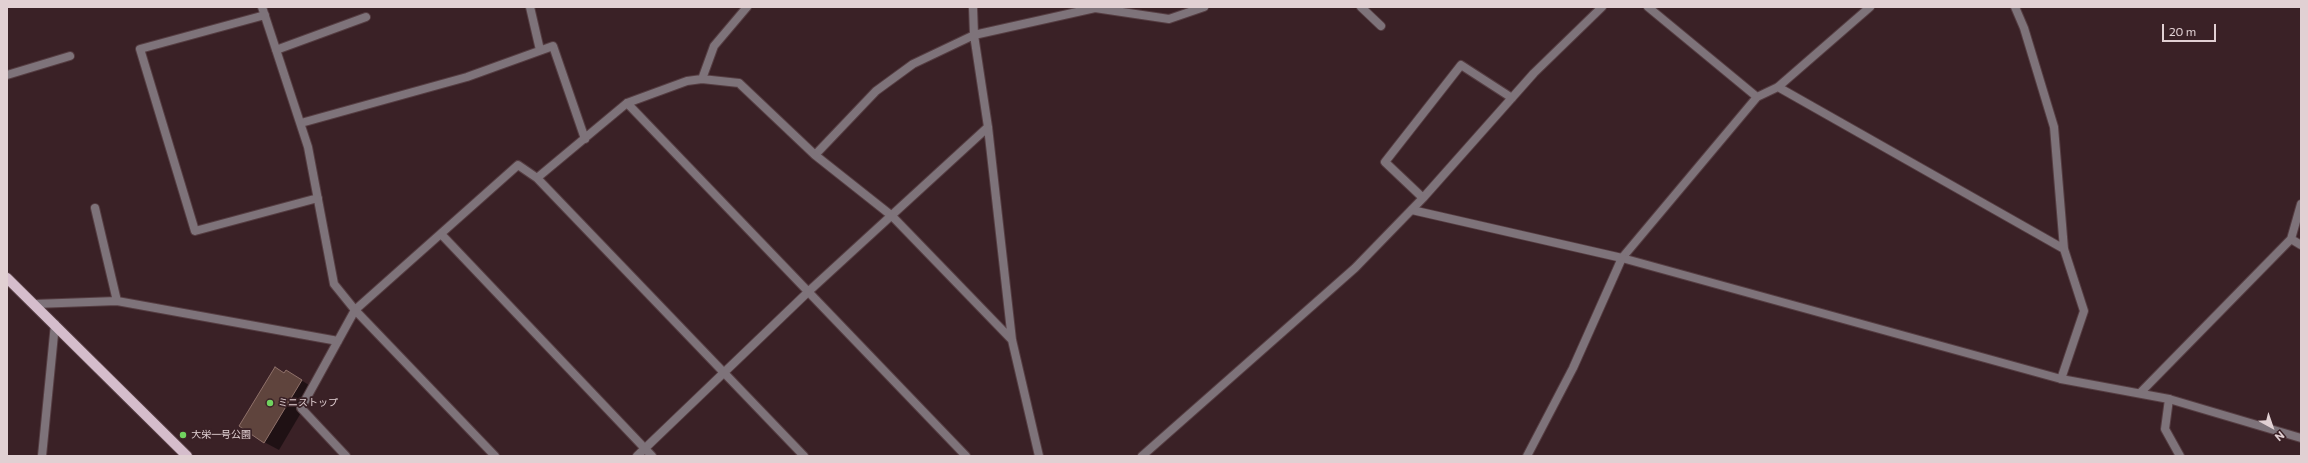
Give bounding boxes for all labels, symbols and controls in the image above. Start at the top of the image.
scale bar [2164,16,2218,42]
text: 20 m [2169,24,2196,38]
place label: ミニストップ [278,397,338,409]
marker: ミニストップ [265,398,275,408]
north arrow [2252,407,2292,447]
place label: 大栄一号公園 [191,429,251,441]
text: N [2273,429,2287,444]
marker: 大栄一号公園 [178,430,188,440]

